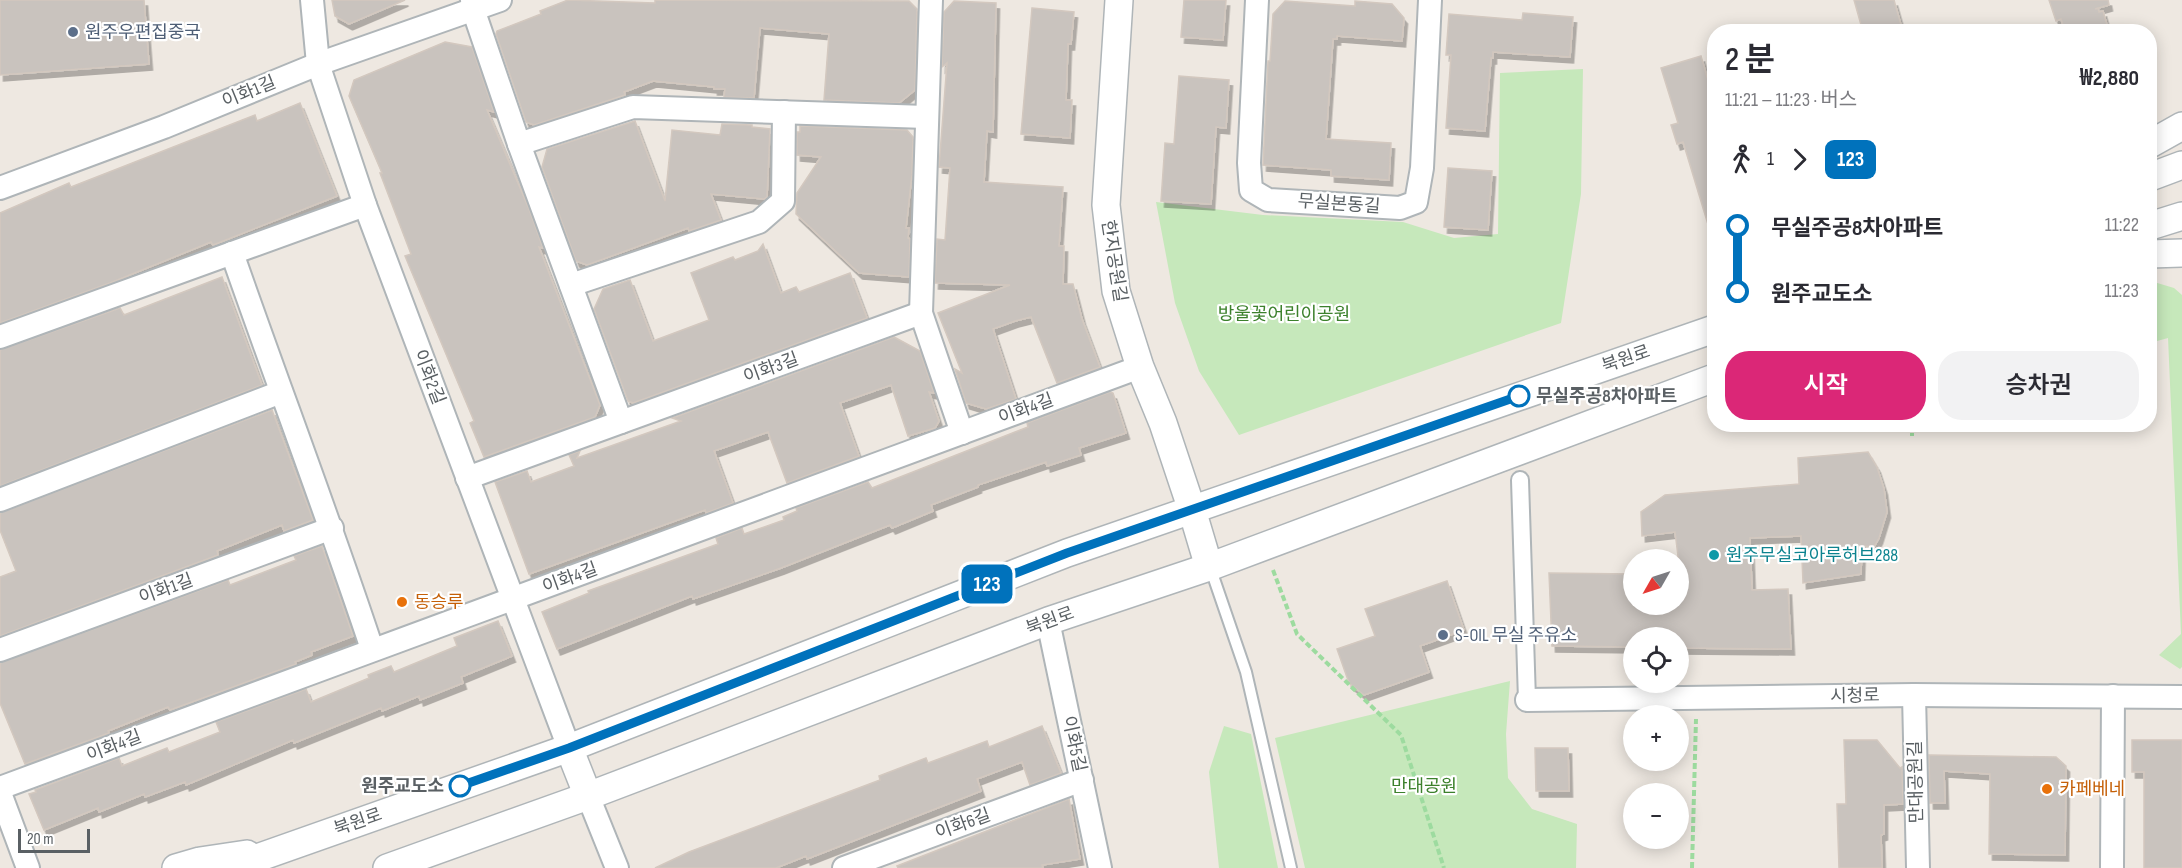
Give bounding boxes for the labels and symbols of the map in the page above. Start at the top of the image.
place label: 원주우편집중국 [85,22,201,43]
marker: 원주우편집중국 [66,25,80,39]
street label: 이화1길 [219,72,279,112]
street label: 무실본동길 [1297,191,1381,217]
street label: 한지공원길 [1097,218,1131,304]
park label: 방울꽃어린이공원 [1218,304,1350,325]
street label: 북원로 [1599,341,1653,377]
street label: 이화2길 [409,347,449,407]
street label: 이화3길 [741,348,801,388]
marker: 무실주공8차아파트 [1508,385,1530,407]
place label: 무실주공8차아파트 [1536,386,1677,407]
street label: 이화4길 [996,389,1056,429]
place label: 원주무실코아루허브288 [1726,545,1898,566]
marker: 원주무실코아루허브288 [1707,548,1721,562]
north arrow [1623,549,1689,615]
street label: 이화4길 [540,558,600,598]
line badge: 123 [952,564,1022,604]
street label: 이화1길 [136,570,196,608]
place label: 동승루 [414,592,464,613]
marker: 동승루 [395,595,409,609]
street label: 북원로 [1023,603,1077,639]
place label: S-OIL 무실 주유소 [1455,625,1577,646]
marker: S-OIL 무실 주유소 [1436,628,1450,642]
street label: 시청로 [1830,685,1880,707]
street label: 이화5길 [1058,714,1090,774]
street label: 이화4길 [84,726,144,766]
street label: 만대공원길 [1905,740,1927,824]
marker: 원주교도소 [449,775,471,797]
place label: 원주교도소 [361,776,444,797]
park label: 만대공원 [1391,776,1457,797]
place label: 카페베네 [2059,779,2125,800]
marker: 카페베네 [2040,782,2054,796]
street label: 북원로 [331,804,385,840]
street label: 이화6길 [932,804,994,844]
scale bar [18,826,90,854]

